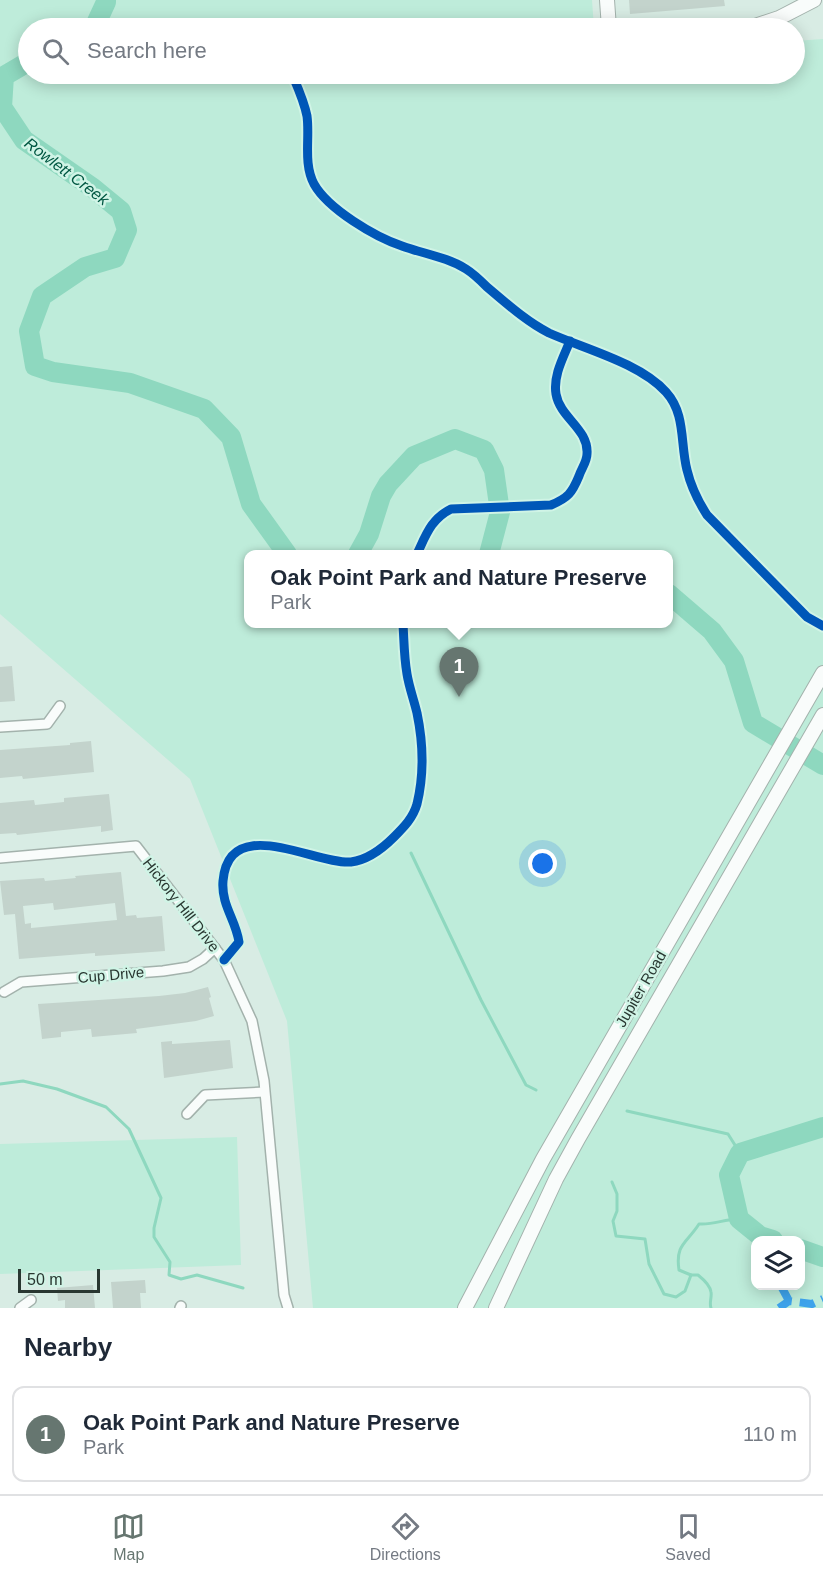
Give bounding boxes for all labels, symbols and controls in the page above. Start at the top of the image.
search box [18,18,805,84]
icon: search [39,35,72,68]
text: Search here [87,38,207,63]
water label: Rowlett Creek [21,134,113,209]
popup [244,550,673,628]
text: Oak Point Park and Nature Preserve [270,565,647,590]
text: Park [270,591,311,613]
pin: 1 [440,648,478,697]
your location [528,849,557,878]
street label: Hickory Hill Drive [140,854,223,955]
street label: Jupiter Road [612,948,669,1030]
street label: Cup Drive [77,963,145,986]
map controls [751,1236,805,1290]
button: layers [751,1236,805,1290]
scale bar [18,1266,100,1294]
text: 50 m [27,1271,63,1288]
text: Nearby [24,1332,112,1362]
text: Oak Point Park and Nature Preserve [83,1410,460,1435]
text: 1 [40,1423,51,1445]
text: 110 m [743,1423,797,1445]
text: Park [83,1436,124,1458]
tab: Map [112,1510,145,1564]
tab: Directions [370,1510,441,1564]
tab: Saved [665,1510,711,1564]

